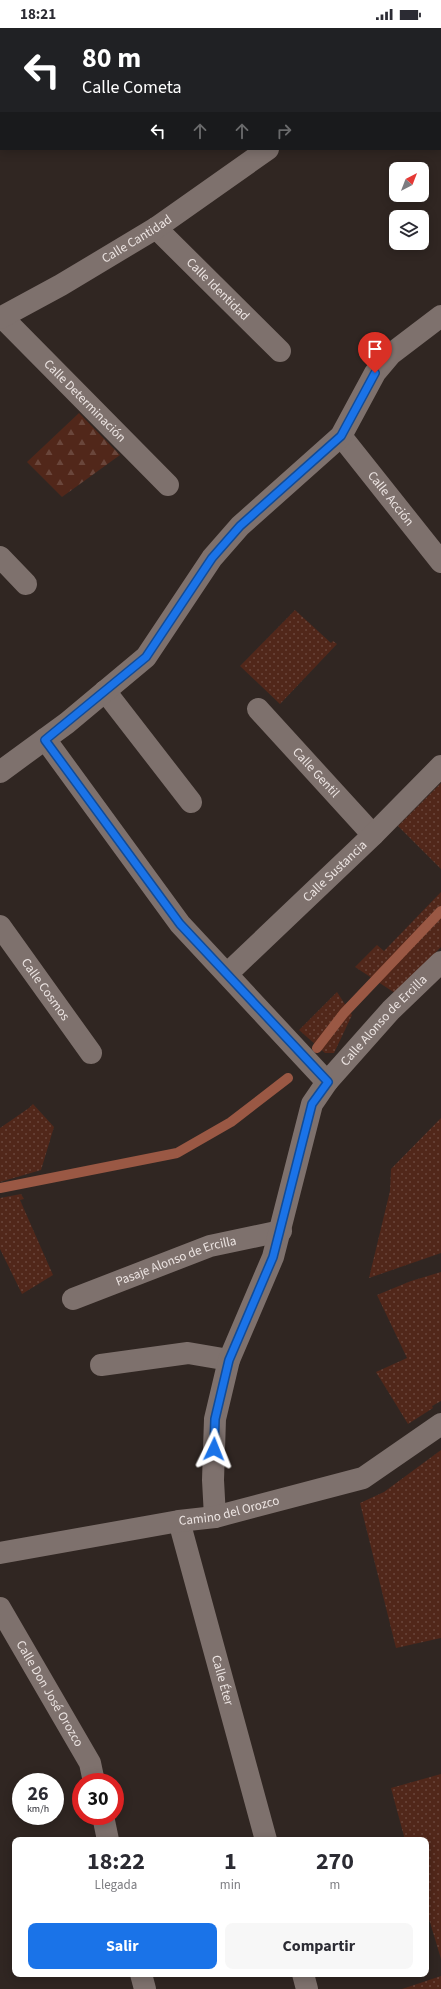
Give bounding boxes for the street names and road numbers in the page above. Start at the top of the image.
street label: Calle Cantidad [98,211,176,268]
street label: Calle Identidad [182,254,253,325]
street label: Calle Determinación [40,355,130,446]
street label: Calle Acción [363,467,418,530]
street label: Calle Gentil [288,743,344,802]
street label: Calle Sustancia [299,836,371,906]
street label: Calle Cosmos [17,955,74,1025]
street label: Calle Alonso de Ercilla [336,971,431,1070]
street label: Pasaje Alonso de Ercilla [113,1232,238,1291]
street label: Camino del Orozco [178,1491,281,1530]
street label: Calle Don José Orozco [12,1637,88,1750]
street label: Calle Éter [207,1653,238,1708]

